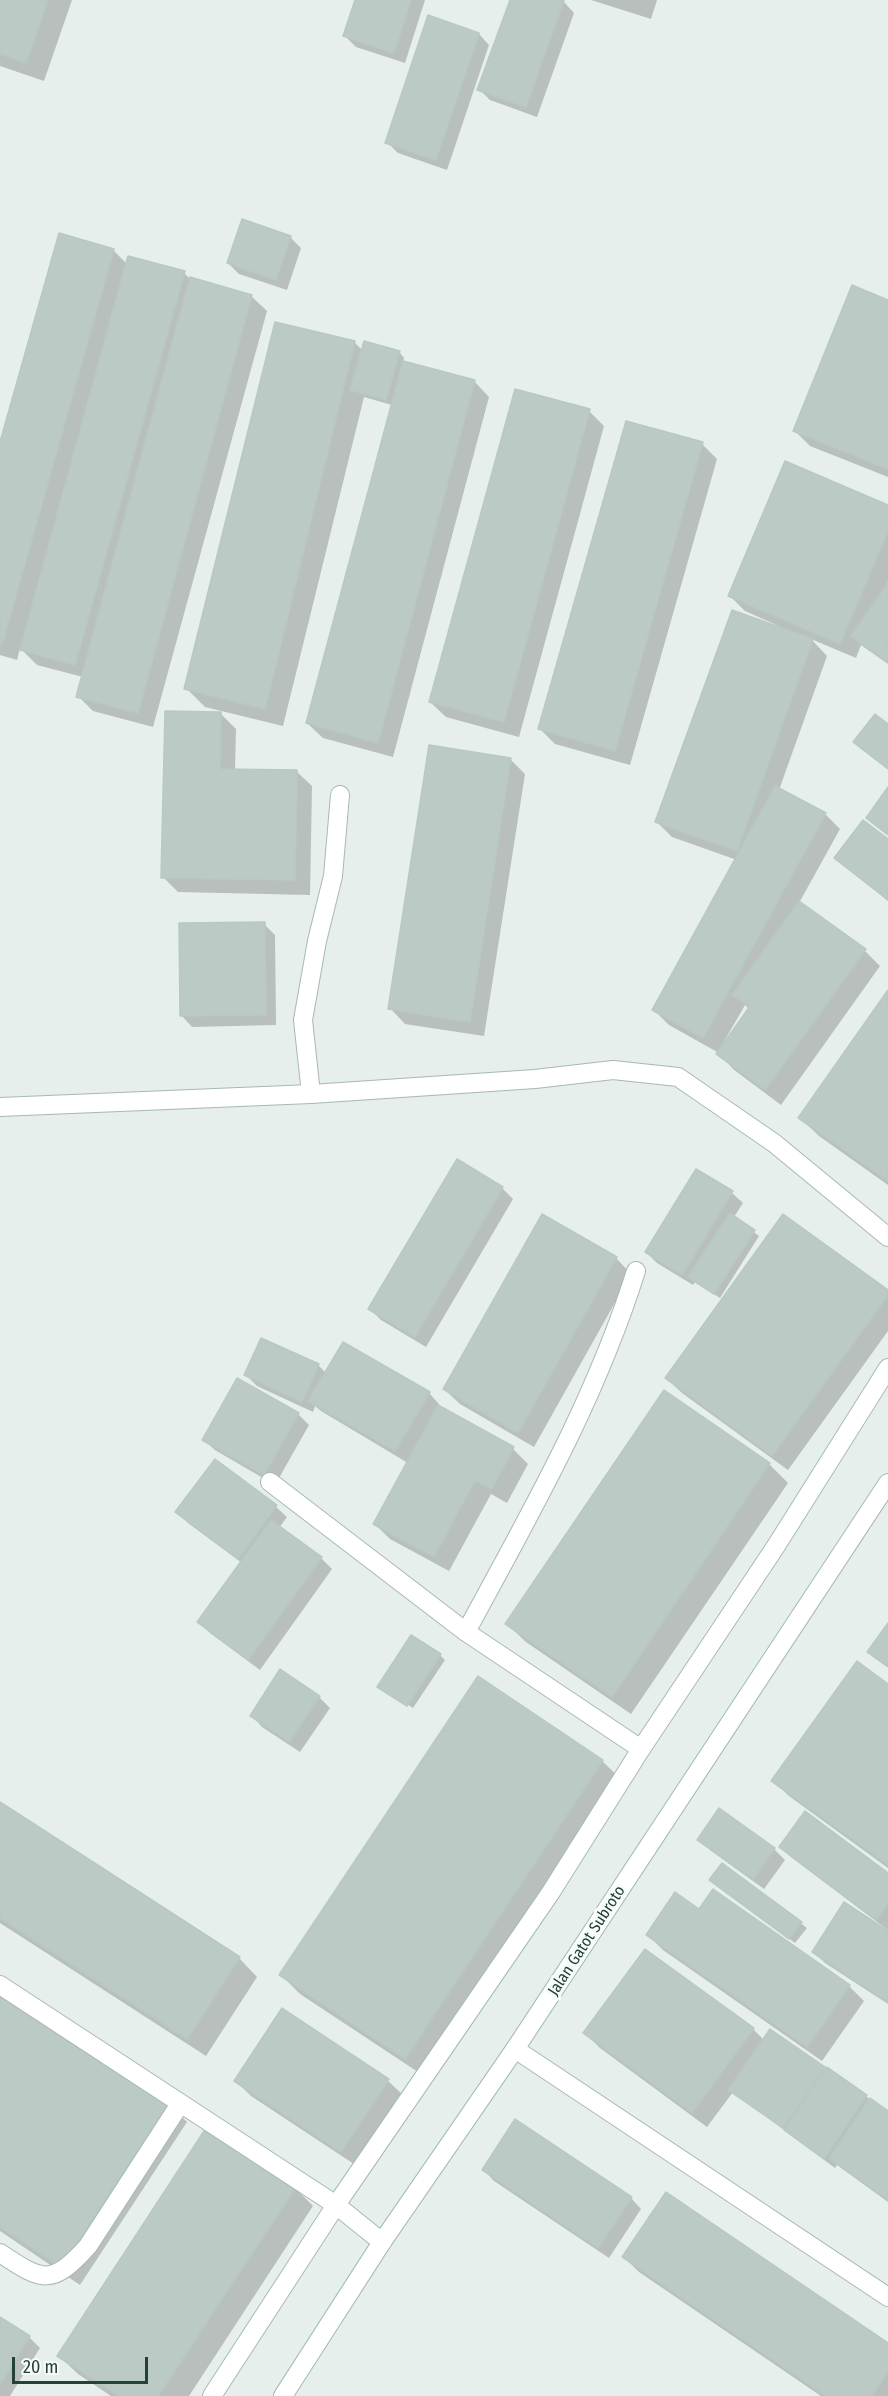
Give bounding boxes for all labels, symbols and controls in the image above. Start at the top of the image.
street label: Jalan Gatot Subroto [544,1882,630,2000]
scale bar [15,2345,152,2383]
text: 20 m [23,2356,58,2378]

